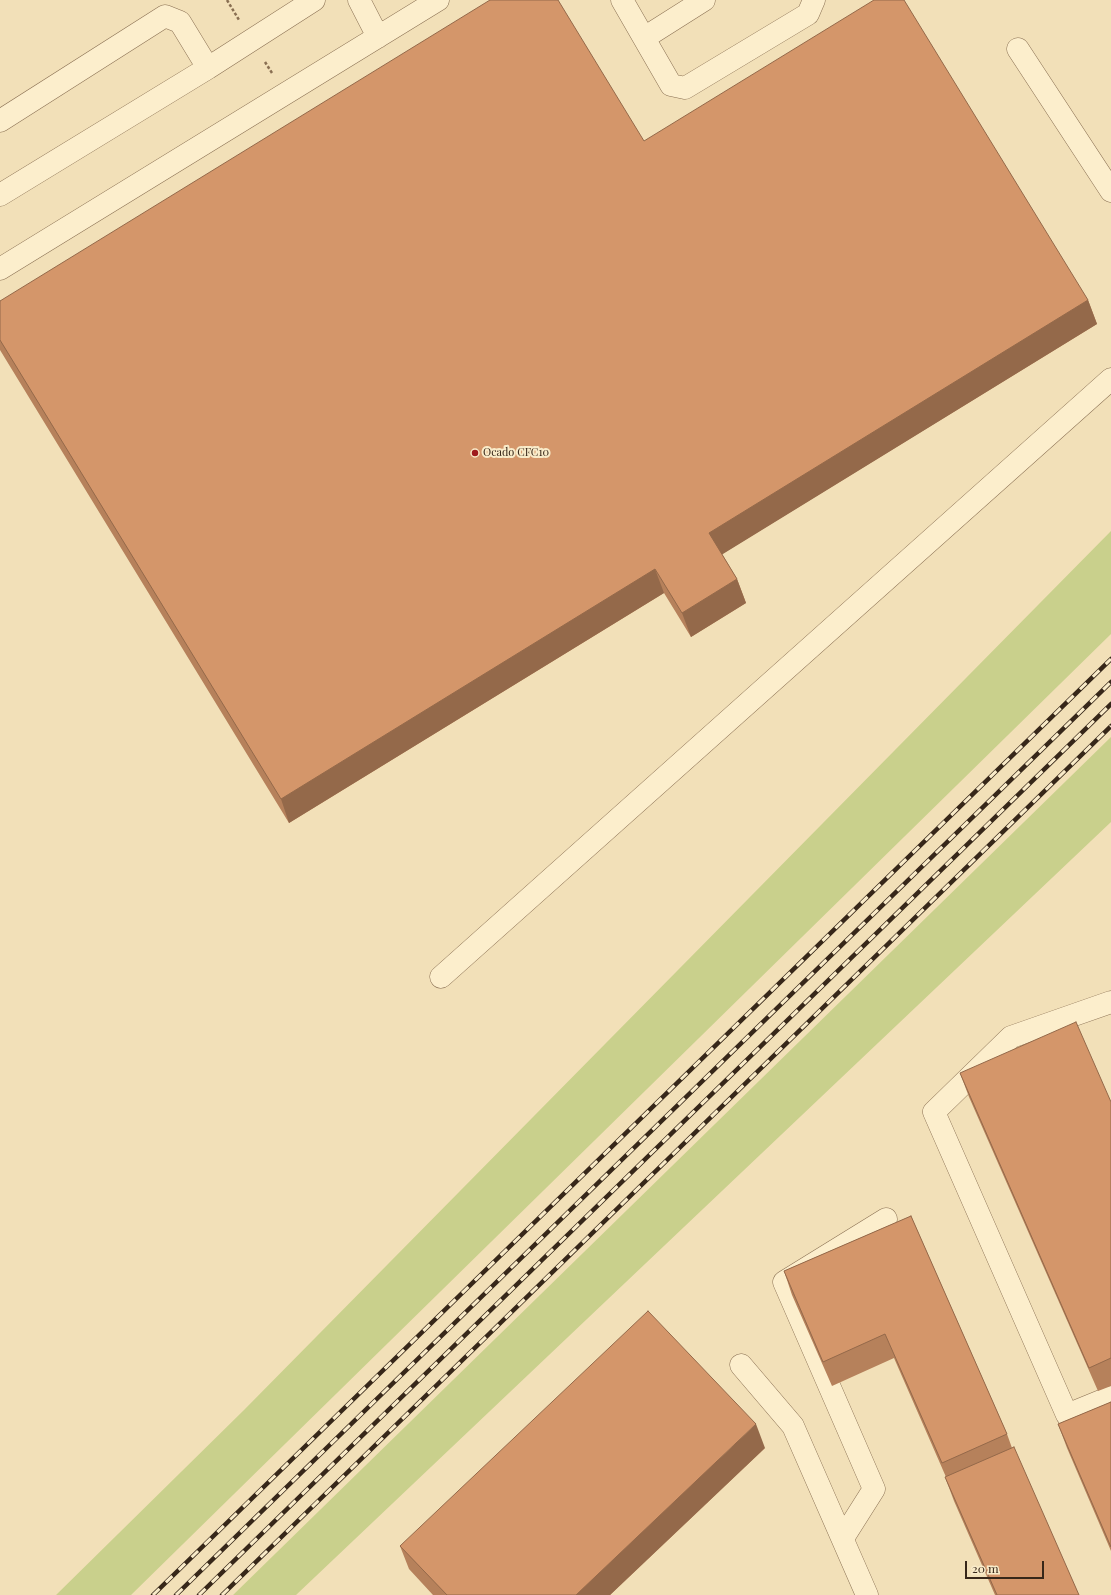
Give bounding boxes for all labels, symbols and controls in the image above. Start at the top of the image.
place label: Ocado CFC10 [483,446,549,460]
marker: Ocado CFC10 [470,448,480,458]
scale bar [967,1553,1046,1579]
text: 20 m [972,1560,999,1576]

